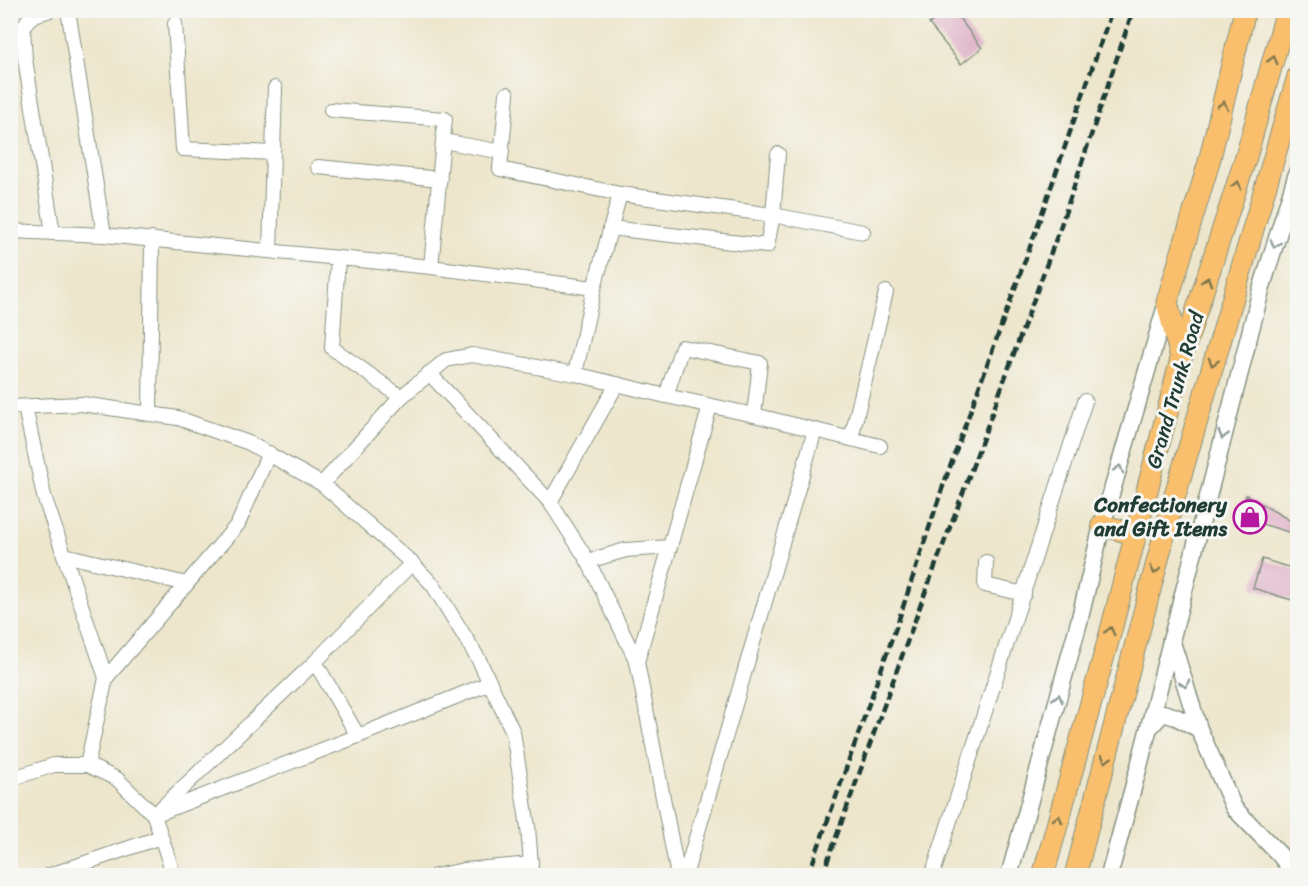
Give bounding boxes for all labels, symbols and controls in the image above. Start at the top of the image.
one-way arrow [1266,55,1278,66]
one-way arrow [1215,100,1228,110]
one-way arrow [1230,180,1242,191]
one-way arrow [1270,238,1282,249]
one-way arrow [1199,276,1212,287]
street label: Grand Trunk Road [1134,305,1216,473]
one-way arrow [1208,356,1220,367]
one-way arrow [1218,429,1230,440]
one-way arrow [1112,464,1124,475]
place label: Confectionery and Gift Items [1093,486,1228,548]
shop icon: Confectionery and Gift Items [1232,499,1268,535]
one-way arrow [1150,565,1163,575]
one-way arrow [1103,626,1116,636]
one-way arrow [1178,678,1190,689]
one-way arrow [1051,693,1063,704]
one-way arrow [1101,753,1113,764]
one-way arrow [1051,814,1063,825]

